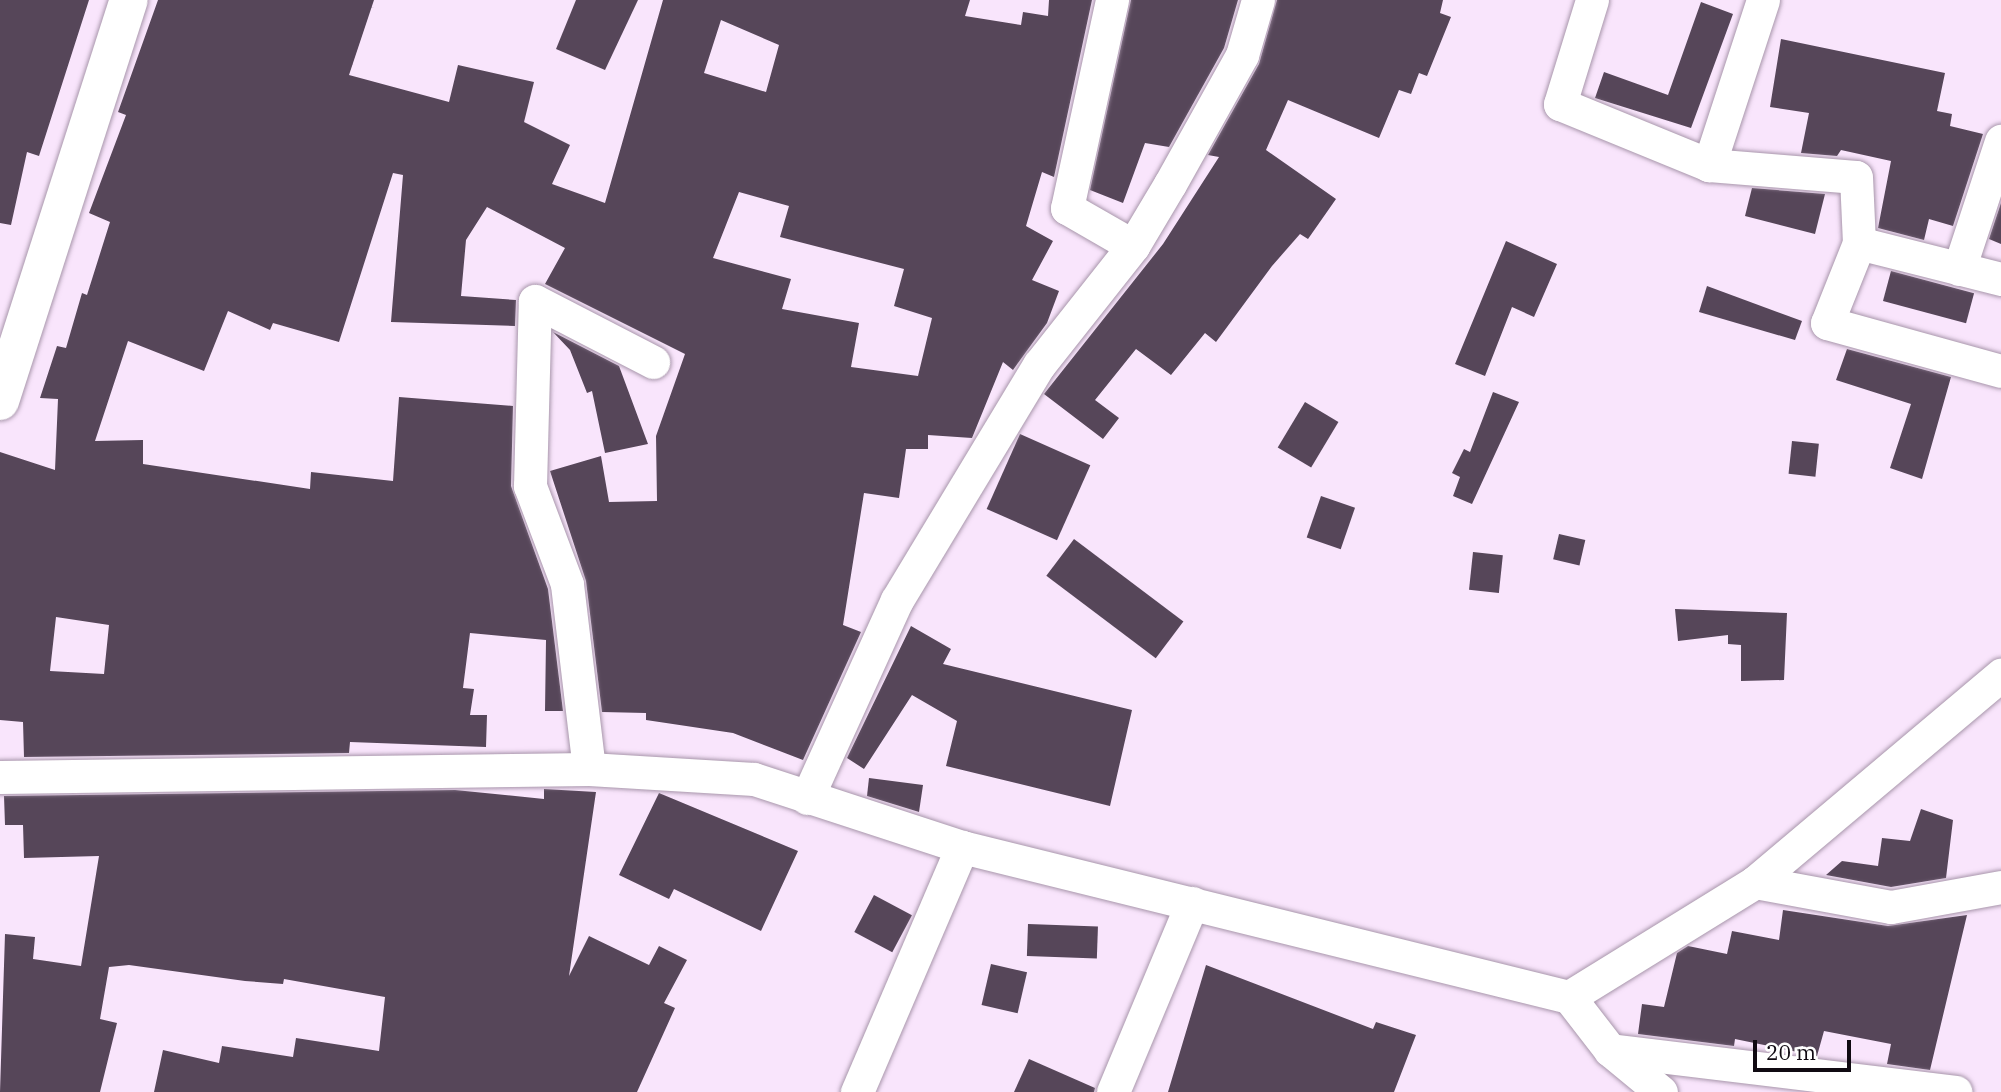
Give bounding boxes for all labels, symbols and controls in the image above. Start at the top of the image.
scale bar [1756,1026,1854,1070]
text: 20 m [1766,1038,1816,1066]

